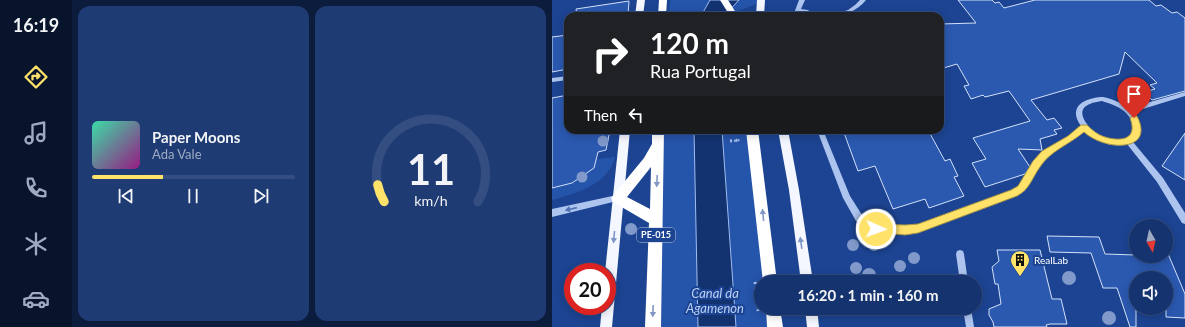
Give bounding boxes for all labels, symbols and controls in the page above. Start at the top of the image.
text: 16:19 [13,14,59,36]
text: 120 m [650,26,729,60]
icon: right [584,28,636,80]
text: Rua Portugal [650,60,751,82]
icon: directions [22,63,50,91]
pin [1117,77,1151,118]
icon: arrive [1123,83,1145,105]
icon: left [625,104,647,126]
text: Then [584,106,617,124]
icon: music [22,119,50,147]
text: Paper Moons [152,128,240,146]
text: 11 [406,143,455,193]
text: Ada Vale [152,146,202,162]
icon: phone [22,174,50,202]
one-way arrow [654,175,660,188]
icon: previous [115,185,137,207]
icon: pause [182,185,204,207]
icon: next [250,185,272,207]
text: km/h [414,191,447,208]
one-way arrow [565,206,577,212]
position arrow [855,208,897,250]
one-way arrow [760,209,766,221]
north arrow [1129,219,1173,263]
map controls [1129,219,1173,315]
road number: PE-015 [637,228,675,242]
icon: climate [22,230,50,258]
one-way arrow [611,231,617,243]
one-way arrow [798,237,804,249]
building icon: RealLab [1009,249,1031,277]
place label: RealLab [1034,254,1069,266]
speed limit sign: 20 [564,263,616,315]
button: sound [1129,271,1173,315]
icon: car [22,285,50,313]
water label: Canal da Agamenon [685,285,744,316]
text: 16:20 · 1 min · 160 m [798,286,938,304]
one-way arrow [650,305,656,318]

